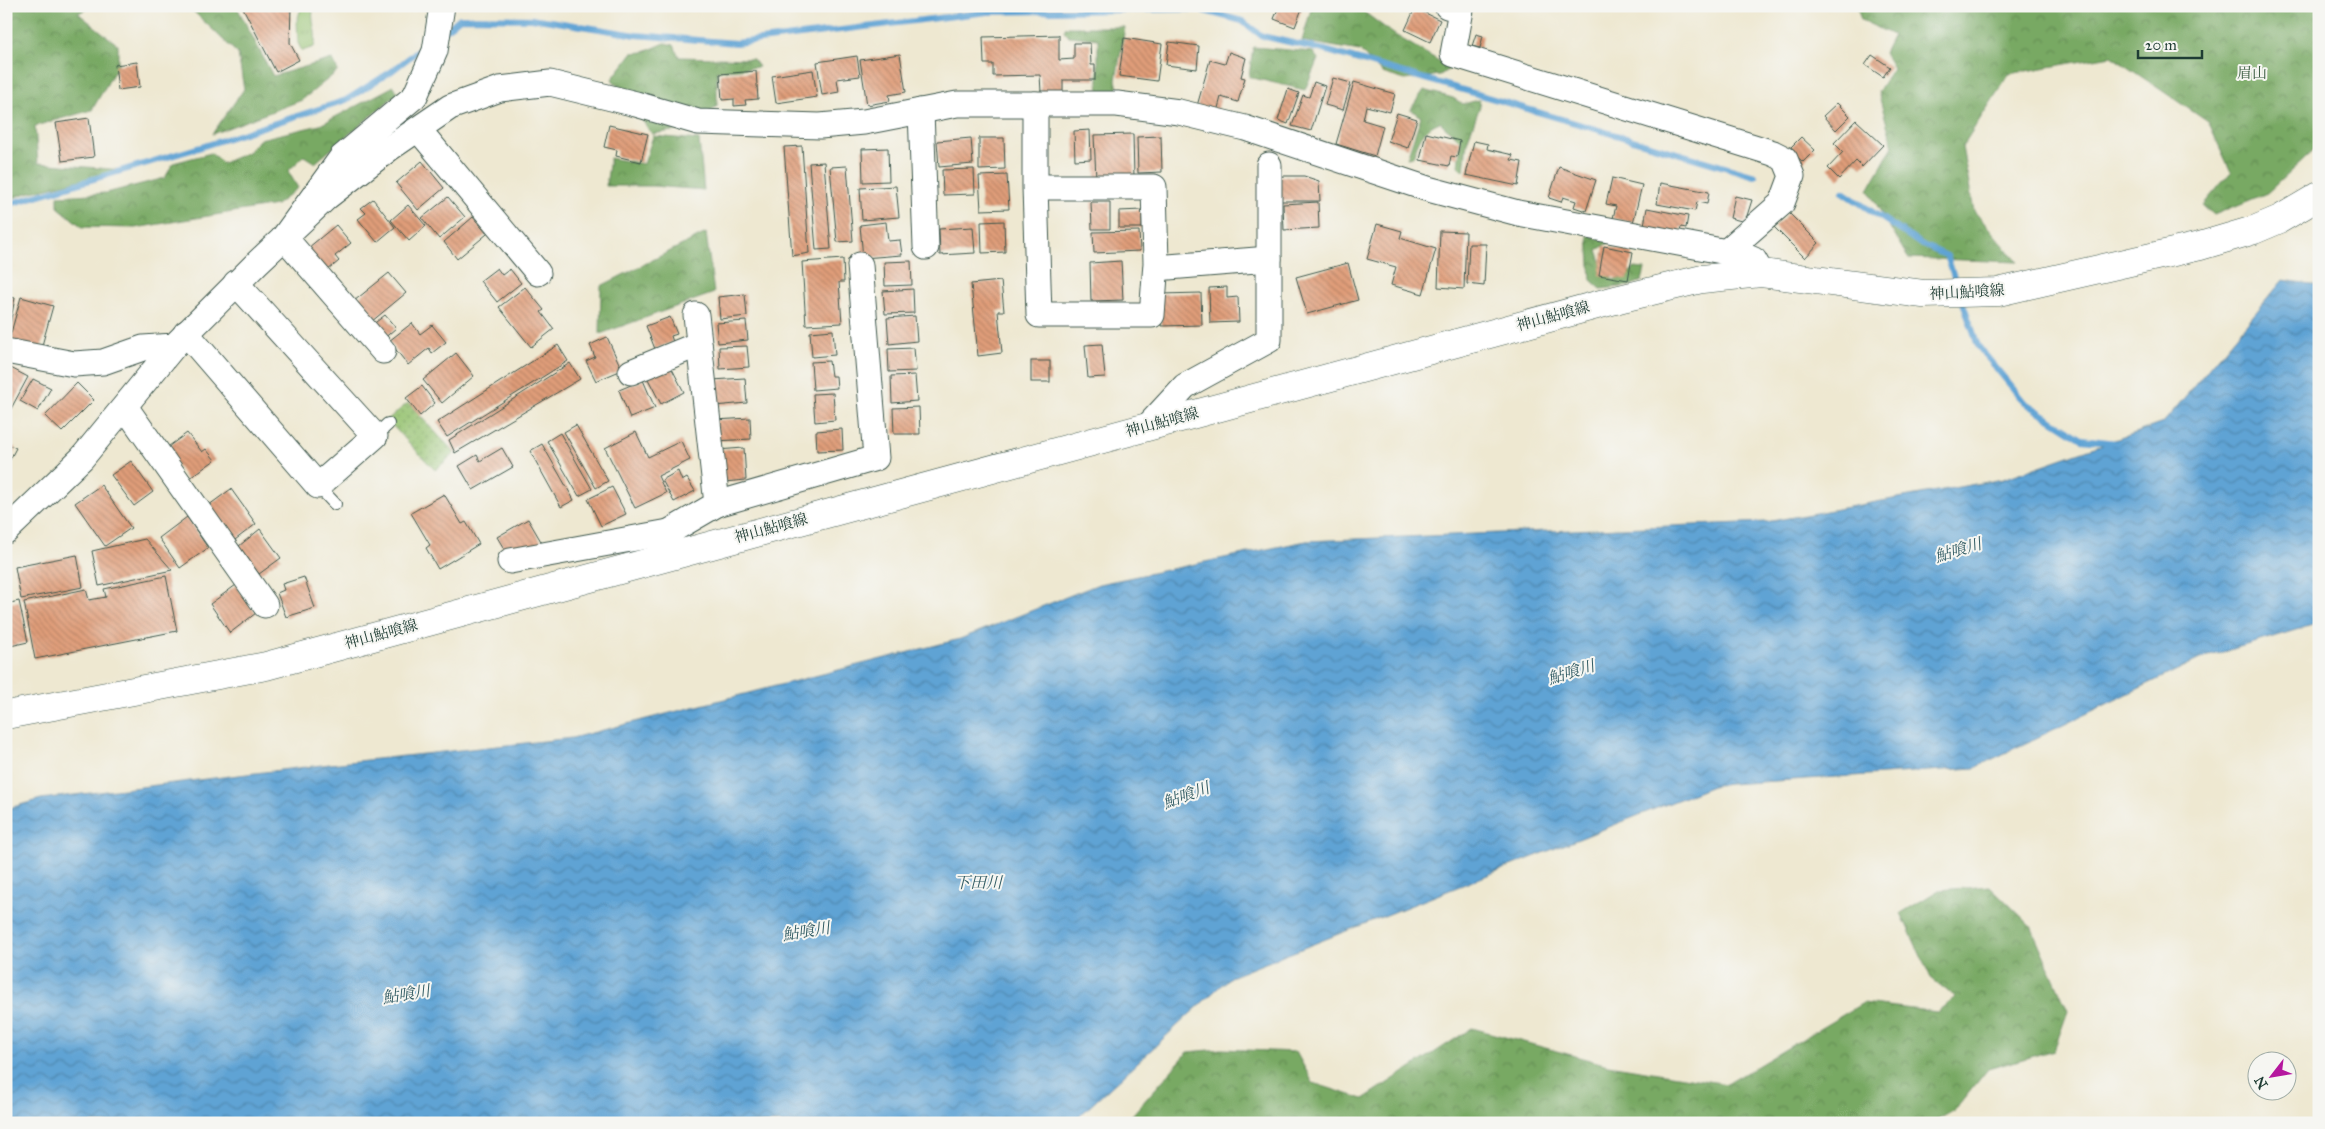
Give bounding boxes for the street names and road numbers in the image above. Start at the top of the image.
street label: 神山鮎喰線 [1929,281,2005,303]
street label: 神山鮎喰線 [1514,298,1592,334]
street label: 神山鮎喰線 [1123,404,1201,440]
street label: 神山鮎喰線 [732,510,810,546]
street label: 神山鮎喰線 [342,616,420,652]

